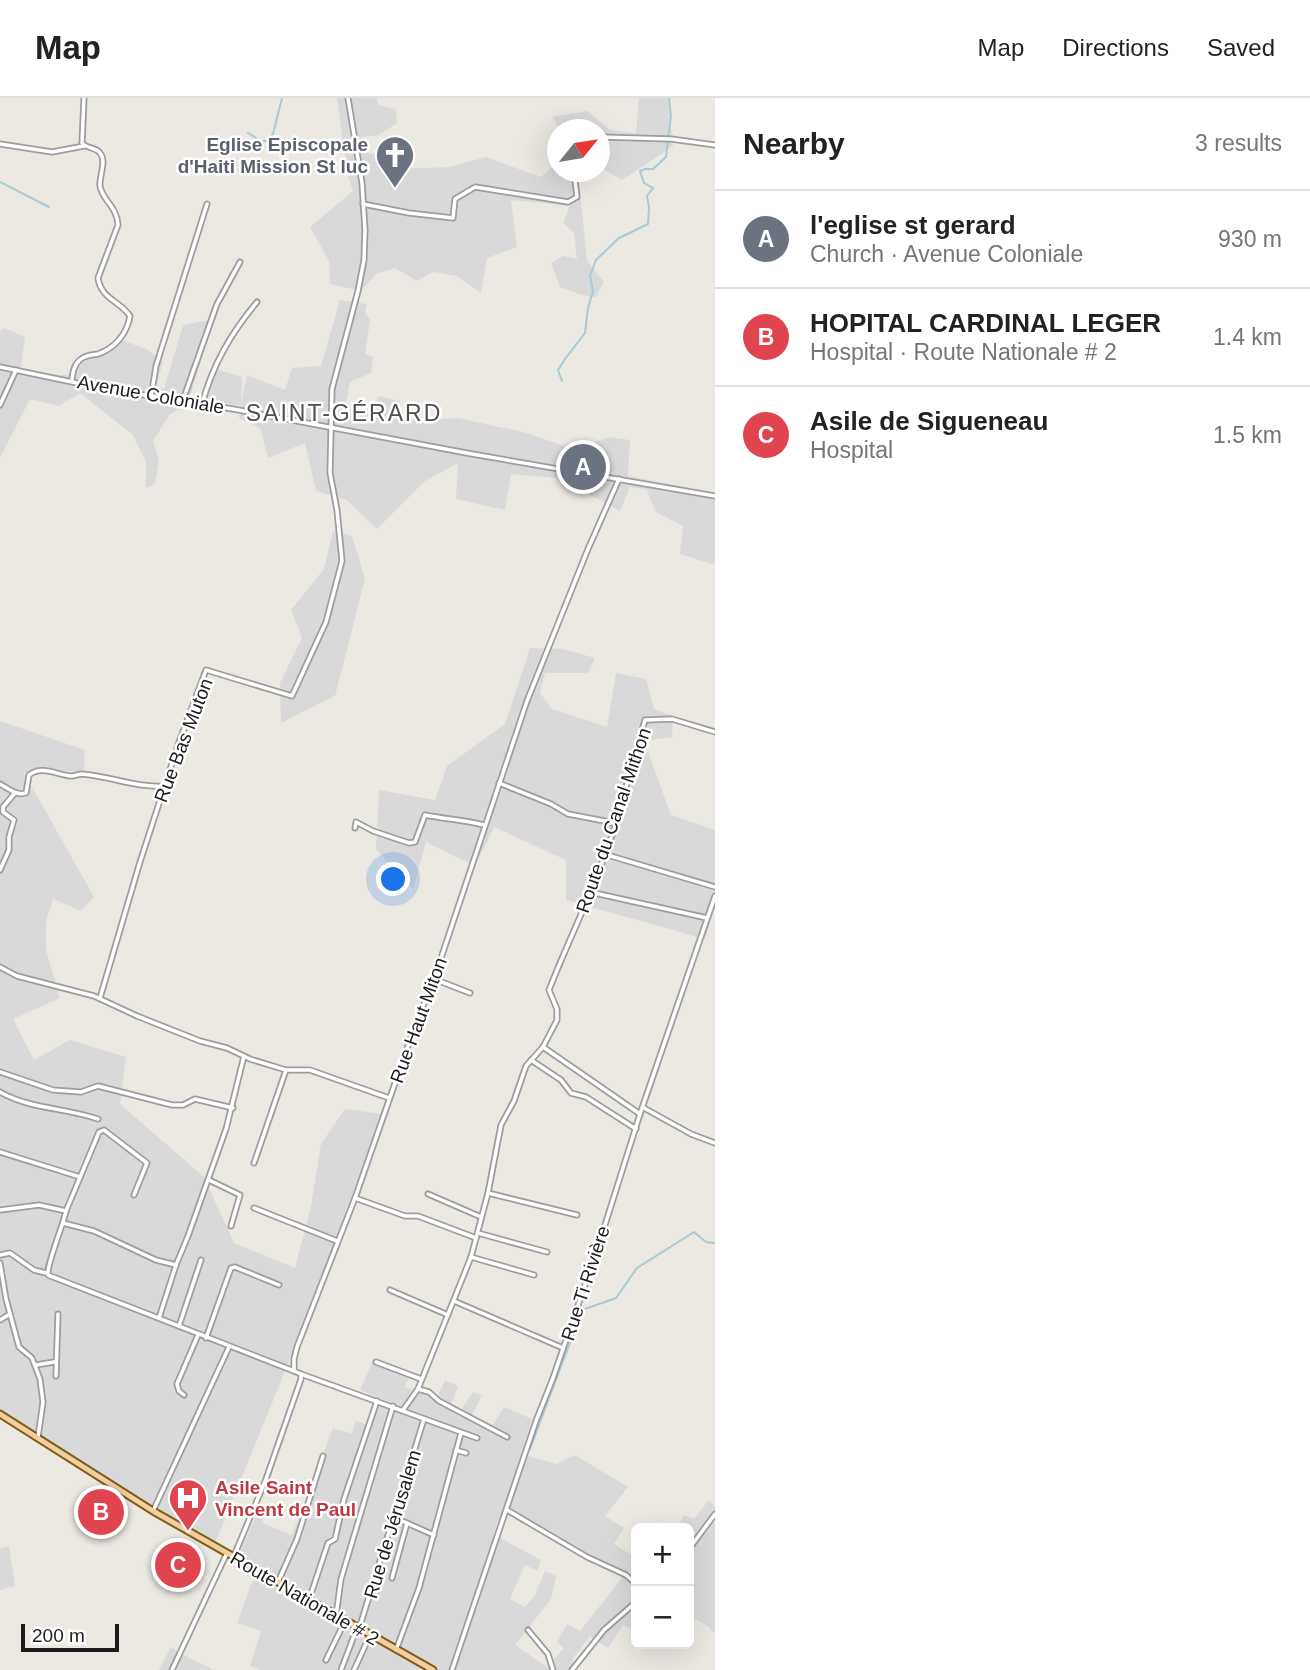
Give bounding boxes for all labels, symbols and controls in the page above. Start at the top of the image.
text: Map [35,29,101,66]
text: Map [978,34,1024,61]
text: Directions [1062,34,1169,61]
text: Saved [1207,34,1275,61]
north arrow [547,119,610,182]
text: Nearby [743,127,845,160]
text: 3 results [1195,130,1282,156]
place label: Eglise Episcopale d'Haiti Mission St luc [178,134,368,177]
church icon: Eglise Episcopale d'Haiti Mission St luc [374,134,416,189]
text: l'eglise st gerard [810,210,1016,240]
text: A [758,226,774,252]
text: 930 m [1218,226,1282,252]
text: Church · Avenue Coloniale [810,241,1083,267]
text: HOPITAL CARDINAL LEGER [810,308,1161,338]
text: B [758,324,774,350]
text: 1.4 km [1213,324,1282,350]
text: Hospital · Route Nationale # 2 [810,339,1117,365]
street label: Avenue Coloniale [76,371,226,418]
district label: SAINT-GÉRARD [246,400,442,426]
text: Asile de Sigueneau [810,406,1048,436]
text: C [758,422,774,448]
text: 1.5 km [1213,422,1282,448]
text: Hospital [810,437,893,463]
pin: A [560,441,606,493]
street label: Rue Bas Muton [150,675,217,805]
street label: Route du Canal Mithon [572,725,655,915]
your location [376,862,410,896]
street label: Rue Haut Miton [386,955,451,1086]
street label: Rue Ti Rivière [557,1223,614,1343]
street label: Rue de Jérusalem [360,1447,425,1601]
hospital icon: Asile Saint Vincent de Paul [167,1477,209,1532]
place label: Asile Saint Vincent de Paul [215,1477,356,1520]
pin: B [78,1486,124,1538]
map controls [631,1523,694,1649]
button: + [631,1523,694,1586]
pin: C [155,1539,201,1591]
street label: Route Nationale # 2 [227,1547,383,1650]
button: − [631,1586,694,1649]
scale bar [21,1621,119,1653]
text: 200 m [32,1625,85,1646]

